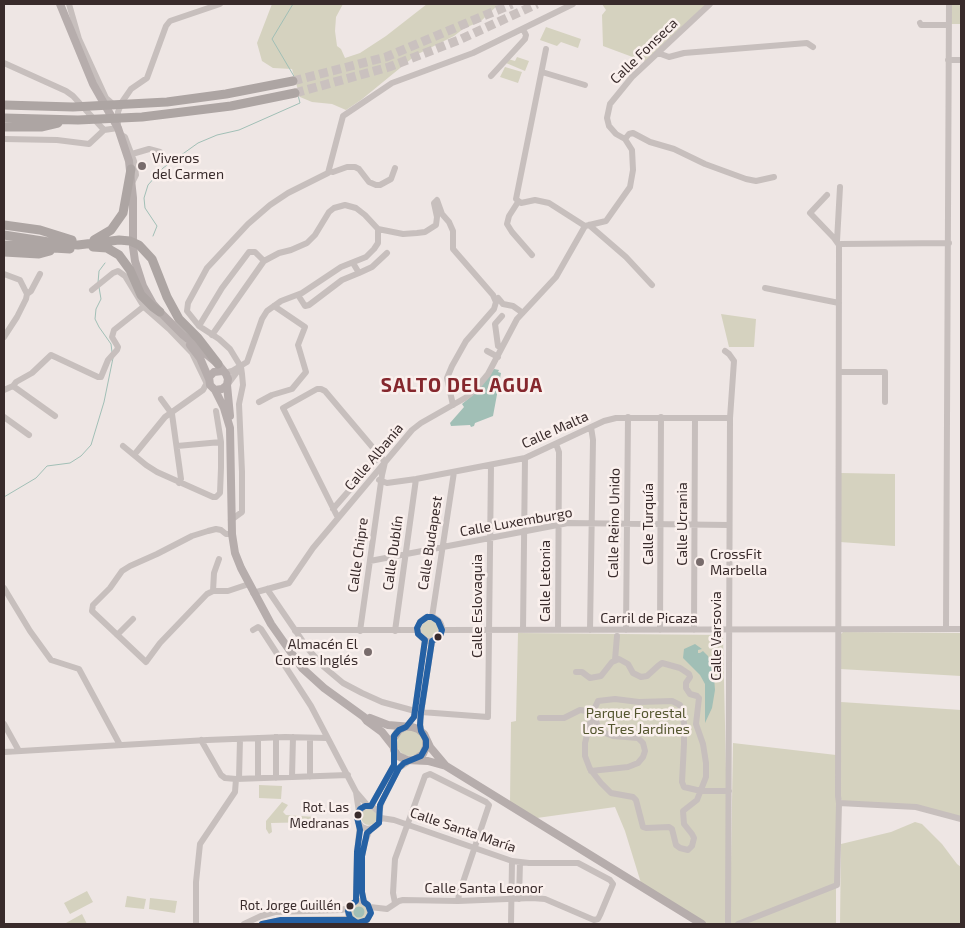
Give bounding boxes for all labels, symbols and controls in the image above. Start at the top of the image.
street label: Calle Fonseca [607,15,681,87]
place label: Viveros del Carmen [152,150,224,182]
marker: Viveros del Carmen [136,160,148,172]
district label: SALTO DEL AGUA [379,375,545,397]
street label: Calle Malta [519,408,591,452]
street label: Calle Albania [341,420,407,494]
street label: Calle Reino Unido [605,468,623,578]
street label: Calle Ucrania [674,482,690,566]
street label: Calle Turquía [640,483,656,565]
street label: Calle Budapest [414,495,446,591]
street label: Calle Luxemburgo [458,504,574,540]
street label: Calle Dublín [379,514,407,592]
street label: Calle Chipre [344,517,372,593]
street label: Calle Letonia [537,540,553,622]
place label: CrossFit Marbella [710,546,767,578]
street label: Calle Eslovaquia [469,554,485,658]
marker: CrossFit Marbella [694,556,706,568]
street label: Calle Varsovia [708,591,724,681]
street label: Carril de Picaza [600,610,698,626]
unlabelled marker [433,632,443,642]
place label: Almacén El Cortes Inglés [275,636,358,669]
marker: Almacén El Cortes Inglés [362,646,374,658]
park label: Parque Forestal Los Tres Jardines [582,705,690,738]
place label: Rot. Las Medranas [290,800,349,831]
street label: Calle Santa María [408,804,518,856]
marker: Rot. Las Medranas [353,810,363,820]
street label: Calle Santa Leonor [425,880,543,896]
place label: Rot. Jorge Guillén [240,898,341,914]
marker: Rot. Jorge Guillén [345,901,355,911]

